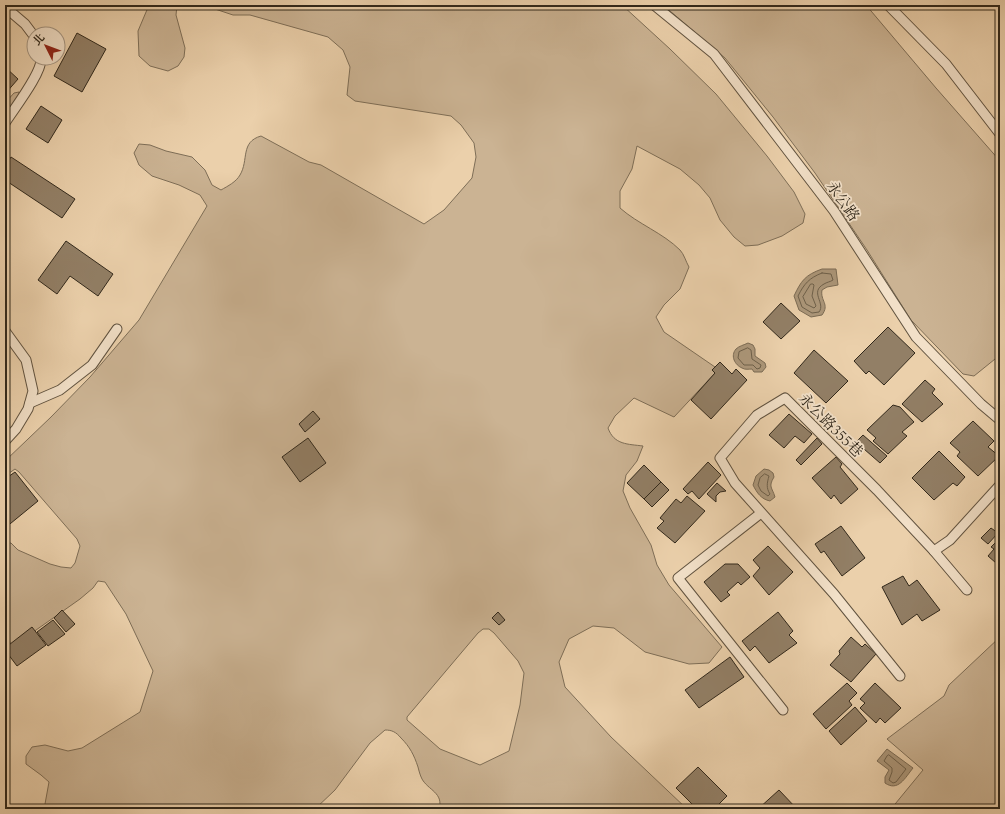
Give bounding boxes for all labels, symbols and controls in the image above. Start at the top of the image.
north arrow [26,26,66,66]
text: 北 [30,31,48,49]
street label: 永公路 [822,177,864,225]
street label: 永公路355巷 [795,389,867,461]

